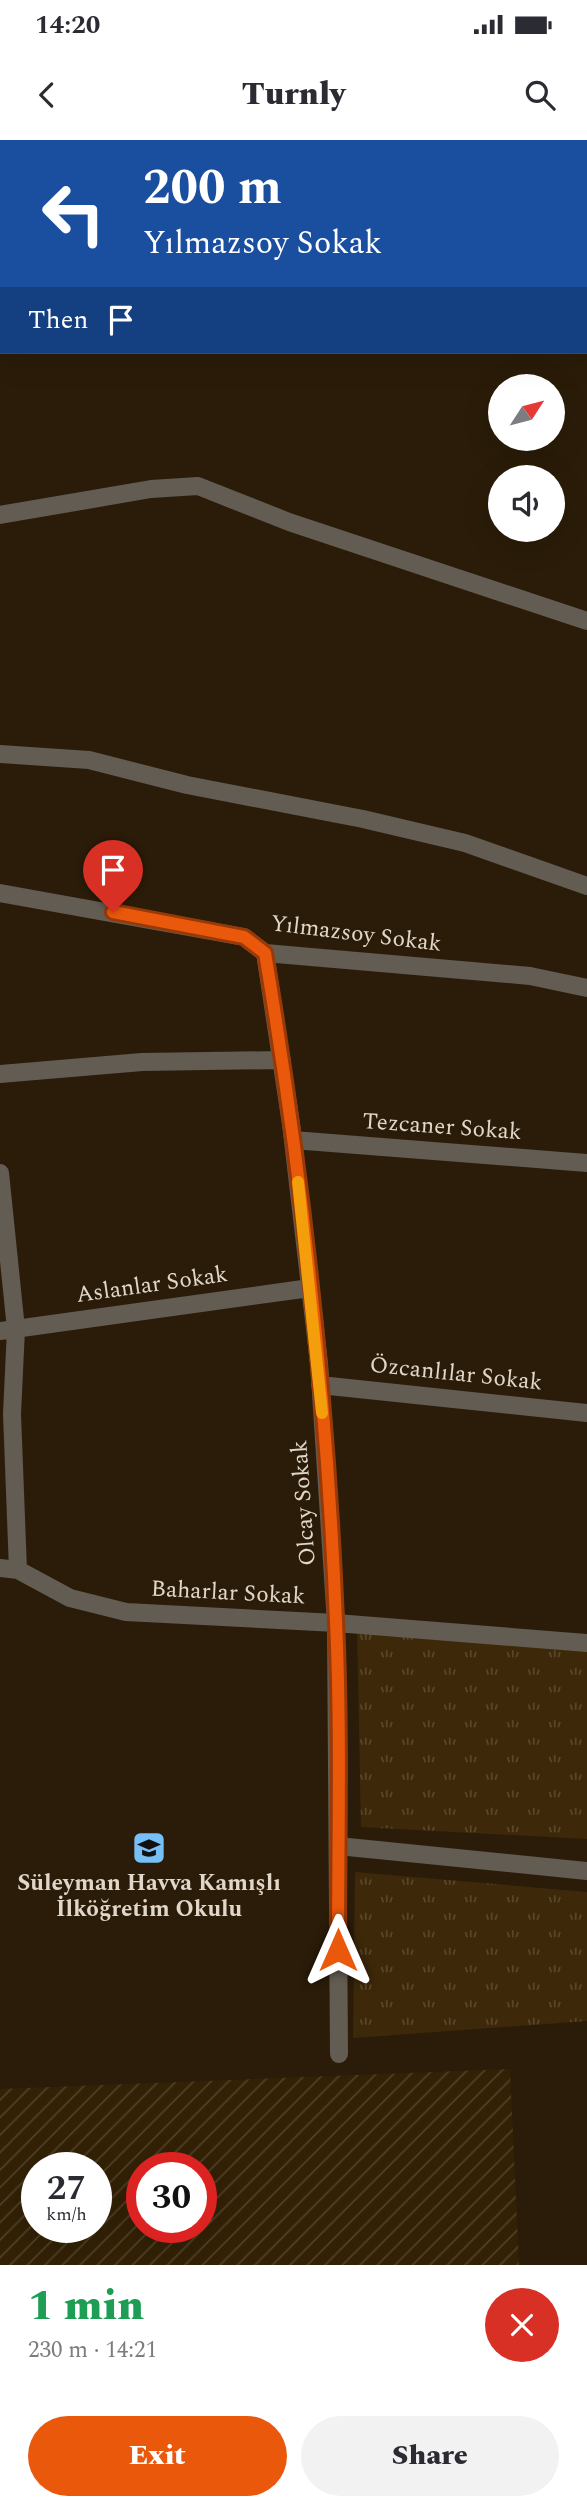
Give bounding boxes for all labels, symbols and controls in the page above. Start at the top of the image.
text: 14:20 [35,5,100,45]
text: Turnly [242,70,345,119]
icon: back [28,76,66,114]
icon: search [521,76,559,114]
text: 200 m [143,151,282,226]
icon: left [28,168,119,259]
text: Yılmazsoy Sokak [143,219,382,268]
text: Then [28,300,88,340]
icon: arrive [102,301,140,339]
north arrow [488,374,565,452]
map controls [488,374,565,542]
button: sound [488,465,565,542]
pin [83,840,143,912]
icon: arrive [94,851,132,889]
street label: Yılmazsoy Sokak [269,906,444,962]
street label: Tezcaner Sokak [361,1104,523,1150]
street label: Aslanlar Sokak [74,1257,230,1313]
street label: Özcanlılar Sokak [368,1348,544,1400]
street label: Olcay Sokak [282,1439,326,1567]
street label: Baharlar Sokak [150,1571,306,1615]
school or university icon: Süleyman Havva Kamışlı İlköğretim Okulu [130,1829,168,1867]
place label: Süleyman Havva Kamışlı İlköğretim Okulu [17,1866,281,1927]
position arrow [301,1913,375,1987]
speed limit sign: 30 [126,2152,217,2243]
text: 27 [47,2162,86,2215]
text: km/h [46,2201,87,2228]
text: 1 min [28,2275,144,2338]
button: close [485,2288,559,2362]
text: 230 m · 14:21 [28,2333,157,2368]
button: Exit [28,2416,287,2496]
button: Share [301,2416,559,2496]

